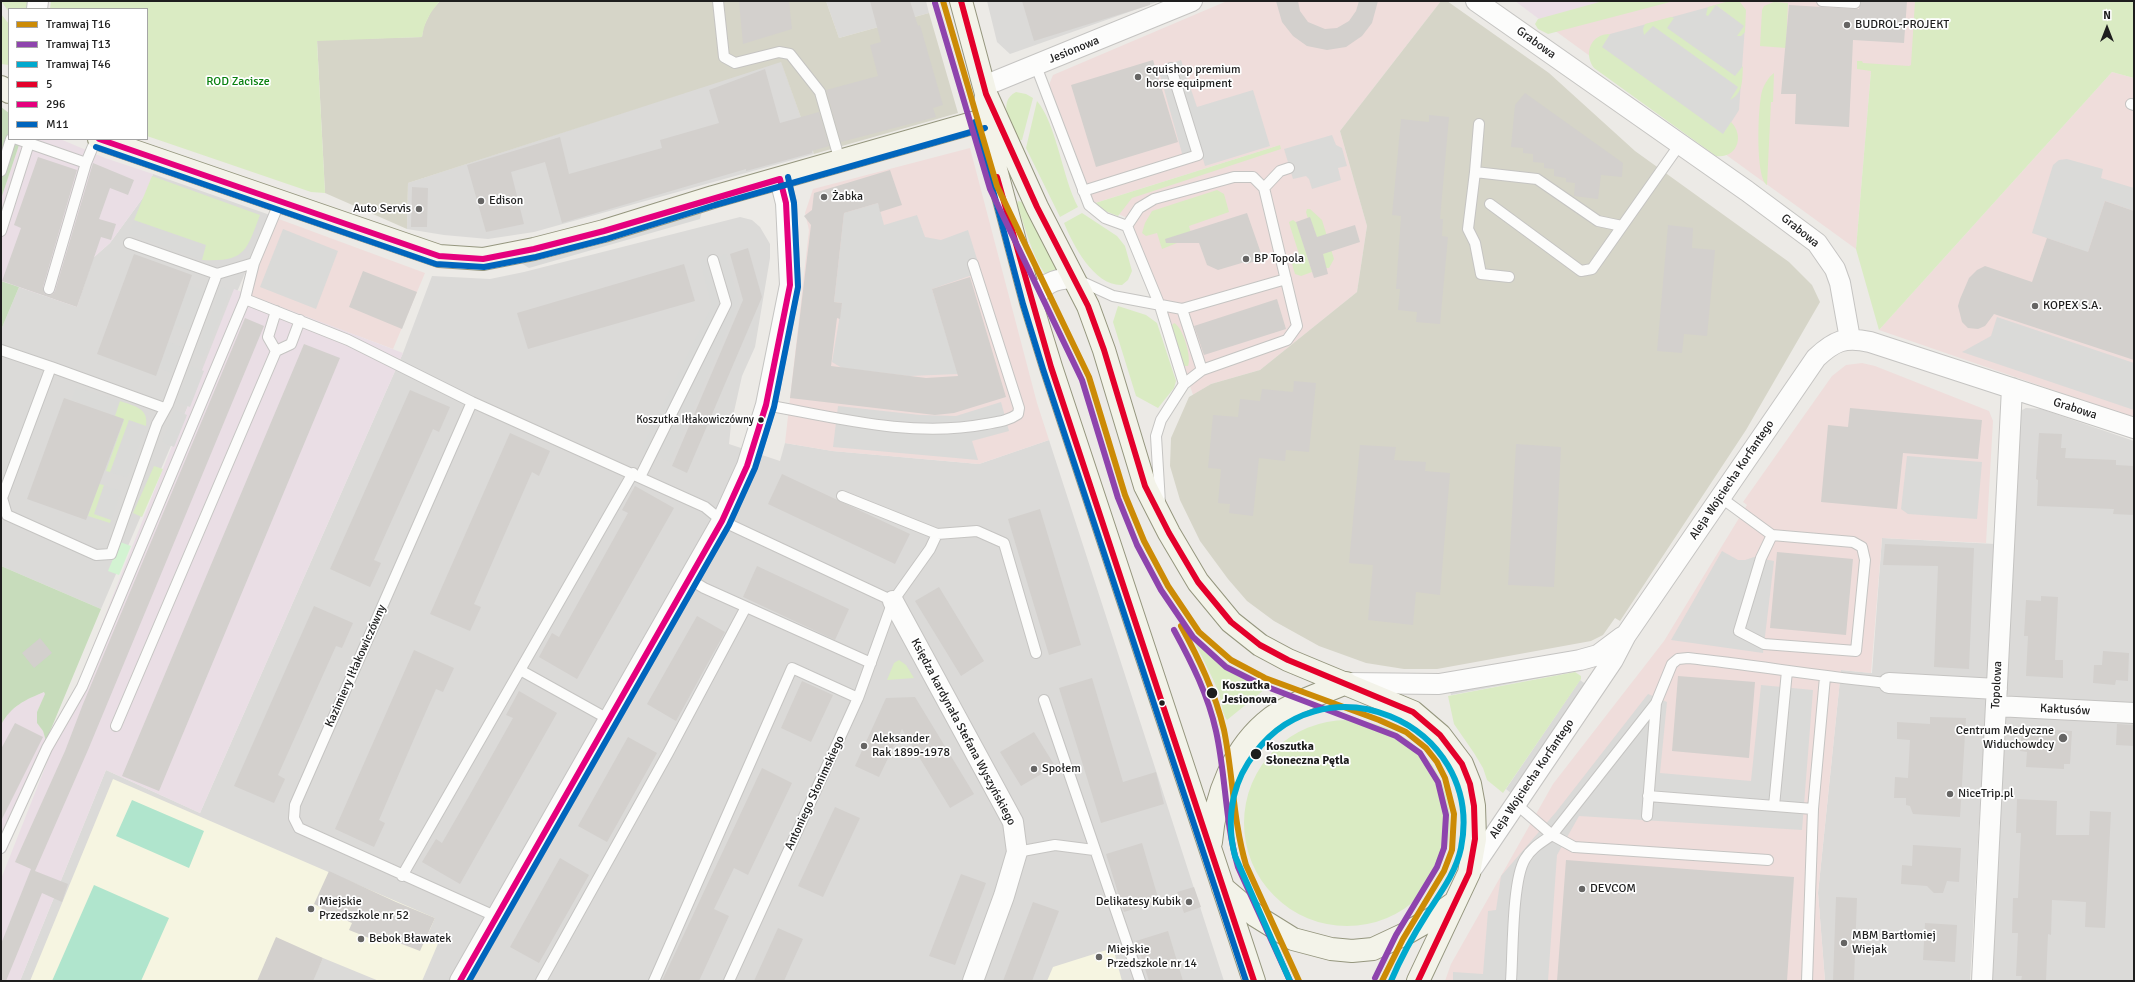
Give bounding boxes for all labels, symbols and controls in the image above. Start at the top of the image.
legend [8,8,148,140]
north arrow [2087,8,2127,48]
text: N [2103,9,2111,22]
text: Tramwaj T16 [46,17,111,32]
place label: BUDROL-PROJEKT [1855,18,1949,32]
marker: BUDROL-PROJEKT [1842,20,1852,30]
street label: Grabowa [1513,24,1559,62]
street label: Jesionowa [1047,33,1101,67]
text: Tramwaj T13 [46,37,111,52]
text: Tramwaj T46 [46,57,111,72]
place label: equishop premium horse equipment [1146,63,1241,91]
marker: equishop premium horse equipment [1133,72,1143,82]
park label: ROD Zacisze [206,75,270,89]
text: 5 [46,77,52,92]
text: 296 [46,97,65,112]
text: M11 [46,117,69,132]
place label: Żabka [832,190,863,204]
marker: Żabka [819,192,829,202]
place label: Edison [489,194,523,208]
marker: Edison [476,196,486,206]
place label: Auto Servis [353,202,411,216]
marker: Auto Servis [414,204,424,214]
street label: Grabowa [1778,211,1822,251]
place label: BP Topola [1254,252,1304,266]
marker: BP Topola [1241,254,1251,264]
place label: KOPEX S.A. [2043,299,2102,313]
marker: KOPEX S.A. [2030,301,2040,311]
street label: Grabowa [2051,395,2099,423]
place label: Koszutka Iłłakowiczówny [636,413,754,427]
marker: Koszutka Iłłakowiczówny [756,415,766,425]
street label: Aleja Wojciecha Korfantego [1687,417,1777,543]
street label: Kazimiery Iłłakowiczówny [322,602,390,730]
street label: Księdza kardynała Stefana Wyszyńskiego [907,636,1019,828]
street label: Topolowa [1989,661,2005,709]
place label: Koszutka Jesionowa [1222,679,1277,707]
marker: Koszutka Jesionowa [1205,686,1219,700]
unlabelled marker [1157,698,1167,708]
street label: Kaktusów [2040,701,2090,719]
street label: Aleja Wojciecha Korfantego [1487,716,1577,842]
place label: Centrum Medyczne Widuchowdcy [1956,724,2054,752]
place label: Aleksander Rak 1899-1978 [872,732,950,760]
marker: Centrum Medyczne Widuchowdcy [2057,732,2069,744]
street label: Antoniego Słonimskiego [782,734,848,852]
place label: Koszutka Słoneczna Pętla [1266,740,1350,768]
marker: Aleksander Rak 1899-1978 [859,741,869,751]
marker: Koszutka Słoneczna Pętla [1249,747,1263,761]
place label: Społem [1042,762,1081,776]
marker: Społem [1029,764,1039,774]
place label: NiceTrip.pl [1958,787,2014,801]
marker: NiceTrip.pl [1945,789,1955,799]
place label: DEVCOM [1590,882,1636,896]
marker: DEVCOM [1577,884,1587,894]
place label: Miejskie Przedszkole nr 52 [319,895,409,923]
place label: Delikatesy Kubik [1096,895,1181,909]
marker: Delikatesy Kubik [1184,897,1194,907]
marker: Miejskie Przedszkole nr 52 [306,904,316,914]
place label: MBM Bartłomiej Wiejak [1852,929,1936,957]
place label: Bebok Bławatek [369,932,451,946]
marker: Bebok Bławatek [356,934,366,944]
marker: MBM Bartłomiej Wiejak [1839,938,1849,948]
place label: Miejskie Przedszkole nr 14 [1107,943,1197,971]
marker: Miejskie Przedszkole nr 14 [1094,952,1104,962]

